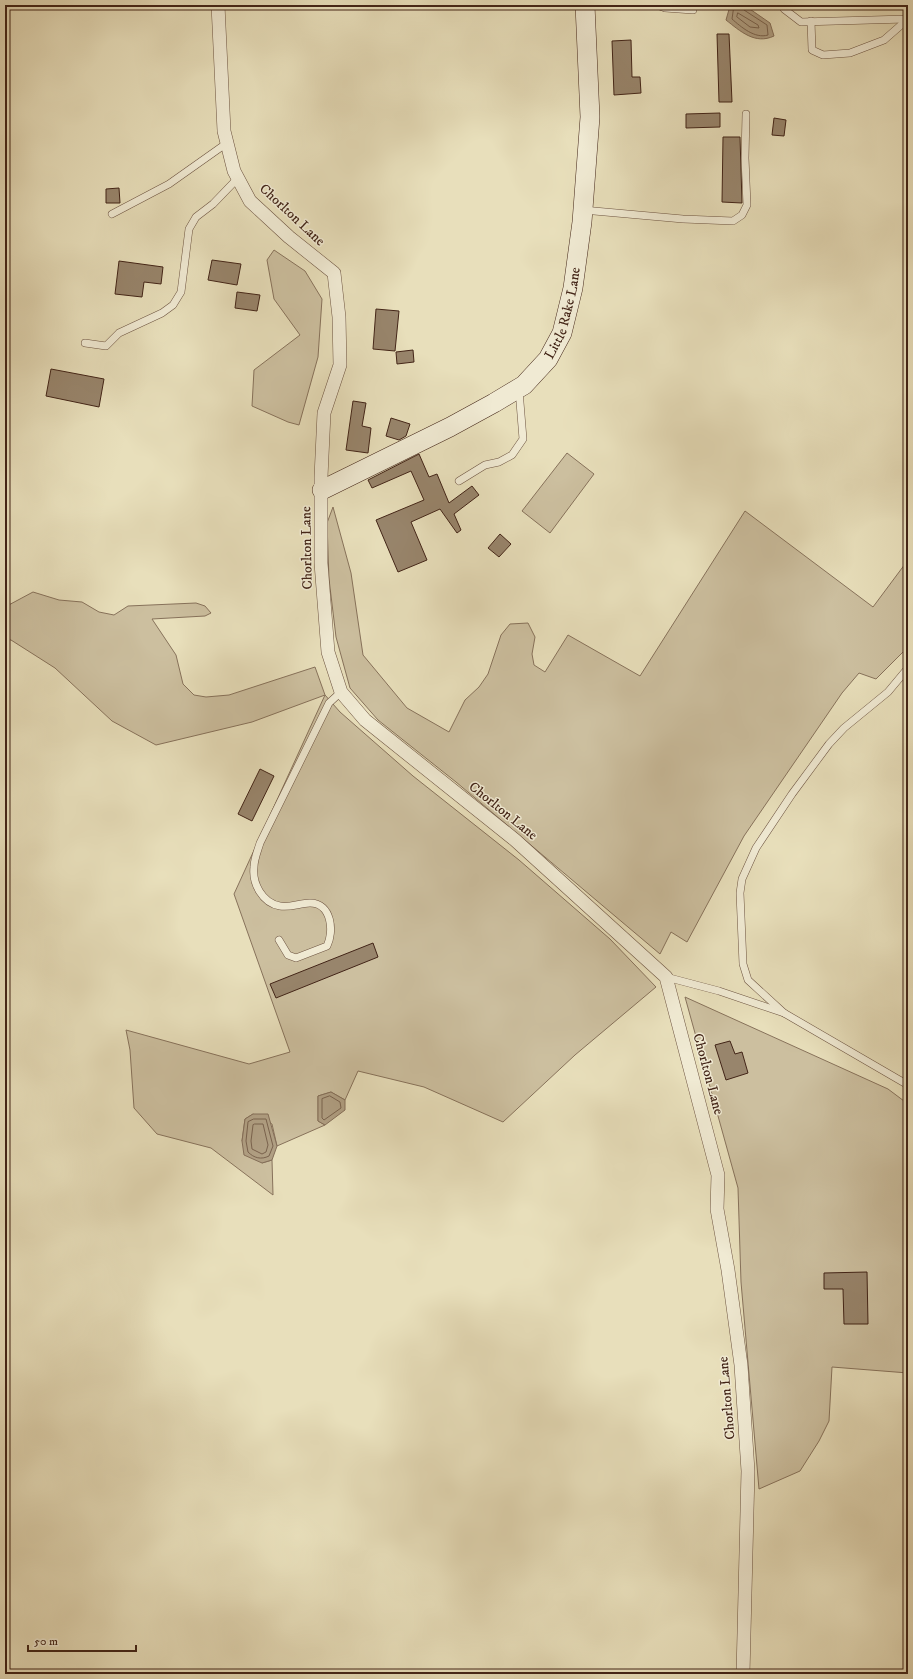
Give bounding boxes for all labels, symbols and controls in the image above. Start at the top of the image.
street label: Chorlton Lane [255,180,329,250]
street label: Little Rake Lane [541,266,585,362]
street label: Chorlton Lane [297,506,317,590]
street label: Chorlton Lane [465,778,541,844]
street label: Chorlton Lane [689,1031,728,1117]
street label: Chorlton Lane [714,1355,740,1440]
scale bar [28,1627,136,1653]
text: 50 m [34,1634,58,1649]

